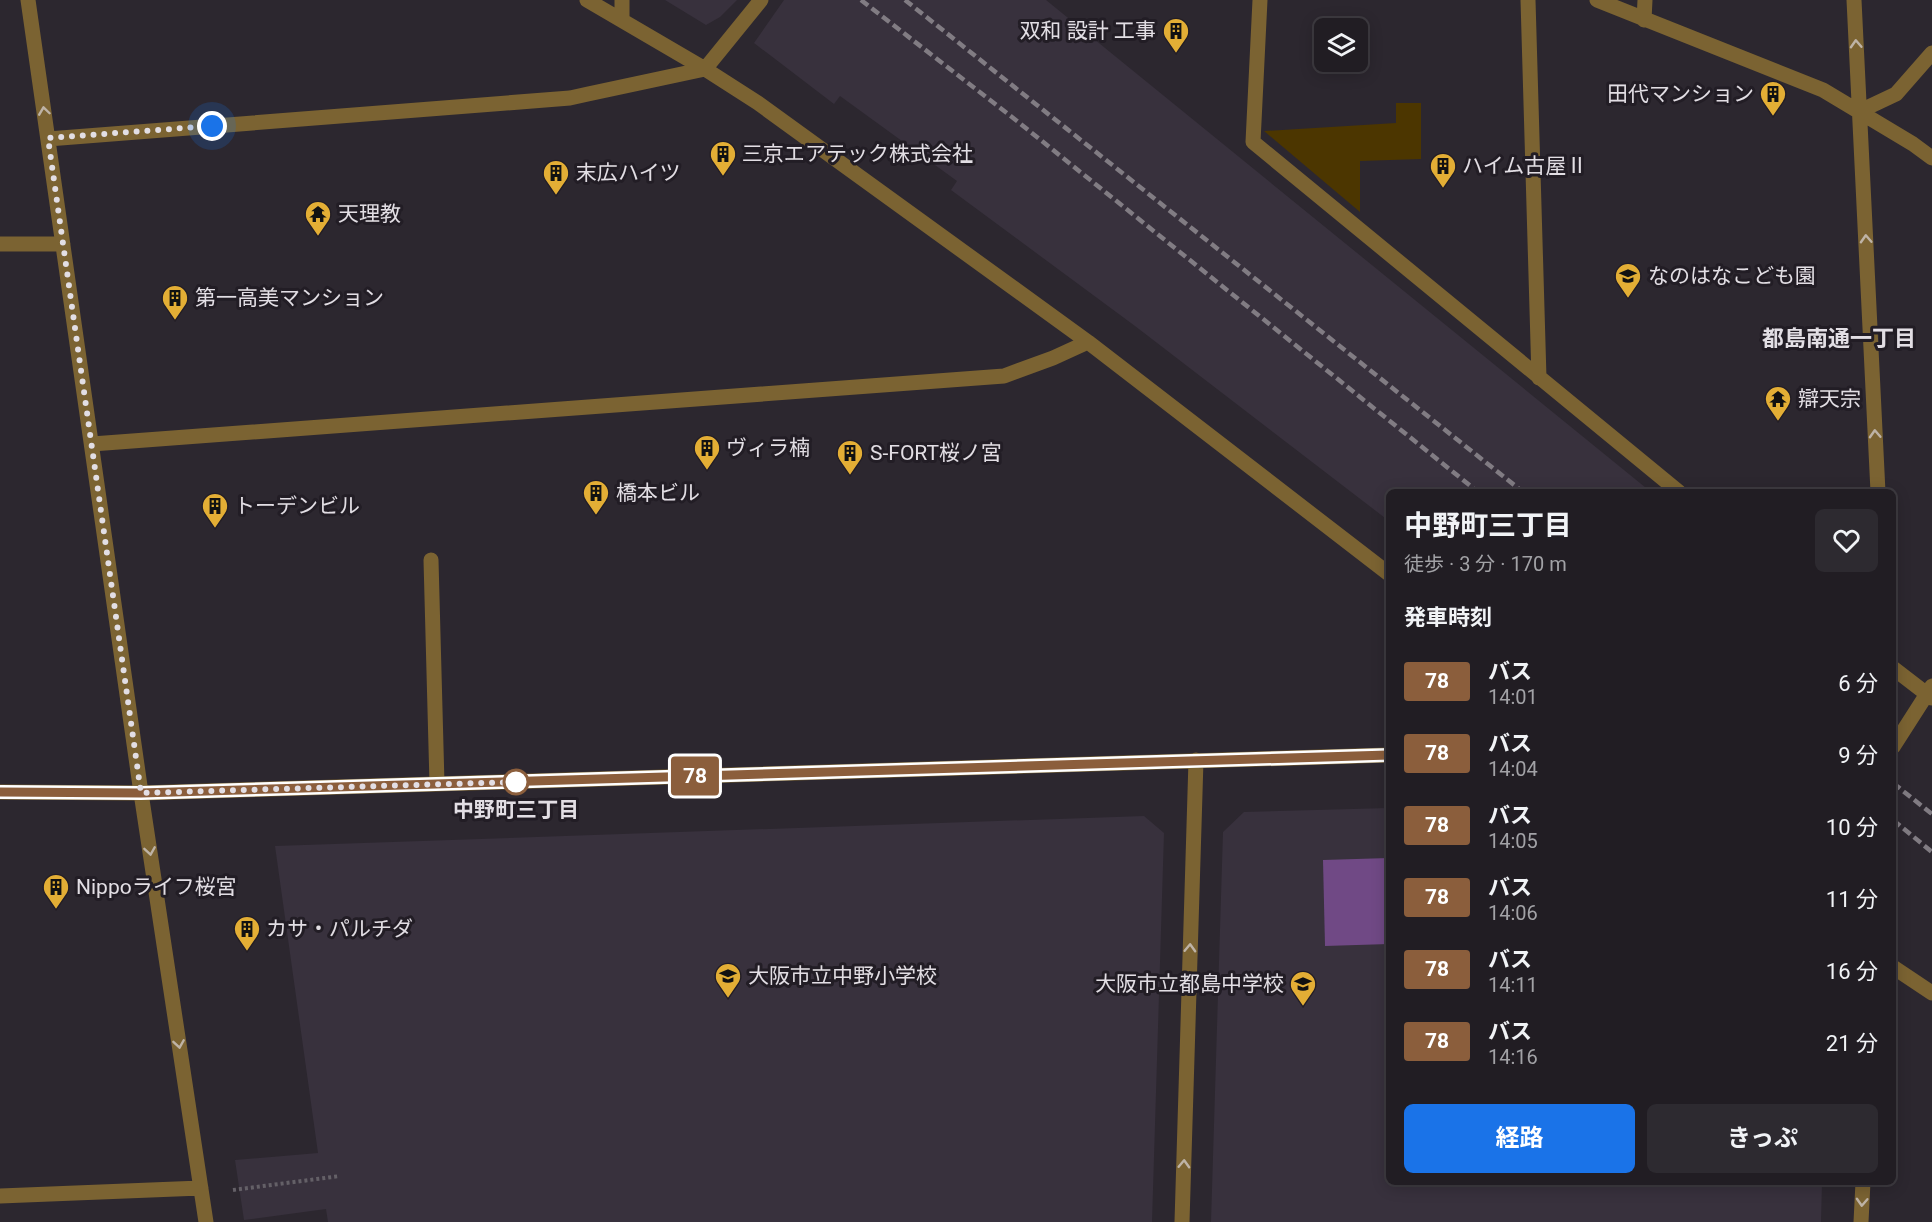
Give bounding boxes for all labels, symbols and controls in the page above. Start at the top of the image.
building icon: 双和 設計 工事 [1161,16,1191,54]
map controls [1314,18,1368,72]
button: layers [1314,18,1368,72]
place label: 双和 設計 工事 [1020,19,1156,43]
one-way arrow [1850,40,1863,49]
building icon: 田代マンション [1758,79,1788,117]
place label: 田代マンション [1607,82,1754,106]
one-way arrow [38,107,50,116]
your location [197,111,227,141]
building icon: 三京エアテック株式会社 [708,139,738,177]
place label: 三京エアテック株式会社 [742,142,973,166]
building icon: ハイム古屋Ⅱ [1428,151,1458,189]
place label: ハイム古屋Ⅱ [1462,154,1587,178]
building icon: 末広ハイツ [541,158,571,196]
place label: 末広ハイツ [576,161,681,185]
temple icon: 天理教 [303,199,333,237]
place label: 天理教 [338,202,401,226]
one-way arrow [1859,234,1872,243]
school or university icon: なのはなこども園 [1613,261,1643,299]
place label: なのはなこども園 [1648,264,1816,288]
building icon: 第一高美マンション [160,283,190,321]
place label: 第一高美マンション [195,286,384,310]
district label: 都島南通一丁目 [1762,326,1916,351]
temple icon: 辯天宗 [1763,384,1793,422]
place label: 辯天宗 [1798,387,1861,411]
one-way arrow [1869,429,1882,438]
building icon: ヴィラ楠 [692,433,722,471]
place label: ヴィラ楠 [726,436,810,460]
building icon: S-FORT桜ノ宮 [835,438,865,476]
place label: S-FORT桜ノ宮 [870,441,1002,465]
building icon: 橋本ビル [581,478,611,516]
place label: 橋本ビル [616,481,700,505]
building icon: トーデンビル [200,491,230,529]
place label: トーデンビル [234,494,360,518]
text: 中野町三丁目 [1404,509,1572,542]
button: heart [1815,509,1878,572]
text: 徒歩 · 3 分 · 170 m [1404,552,1567,576]
text: 発車時刻 [1404,605,1492,630]
text: バス [1488,659,1532,684]
text: 78 [1425,669,1449,693]
text: 6 分 [1838,671,1878,696]
text: 14:01 [1488,685,1538,709]
text: バス [1488,731,1532,756]
text: 78 [1425,741,1449,765]
text: 9 分 [1838,743,1878,768]
line badge: 78 [668,756,722,796]
text: 14:04 [1488,757,1538,781]
text: 78 [683,764,707,788]
marker: 中野町三丁目 [503,769,529,795]
place label: 中野町三丁目 [453,798,579,822]
text: バス [1488,803,1532,828]
text: 78 [1425,813,1449,837]
text: 10 分 [1826,815,1878,840]
text: 14:05 [1488,829,1538,853]
one-way arrow [144,846,156,855]
building icon: Nippoライフ桜宮 [41,872,71,910]
place label: Nippoライフ桜宮 [76,875,237,899]
text: バス [1488,875,1532,900]
text: 78 [1425,885,1449,909]
text: 11 分 [1826,887,1878,912]
text: 14:06 [1488,901,1538,925]
building icon: カサ・パルチダ [232,914,262,952]
place label: カサ・パルチダ [266,917,413,941]
one-way arrow [1184,943,1196,952]
text: バス [1488,947,1532,972]
text: 78 [1425,957,1449,981]
text: 16 分 [1826,959,1878,984]
school or university icon: 大阪市立中野小学校 [713,961,743,999]
place label: 大阪市立中野小学校 [748,964,937,988]
school or university icon: 大阪市立都島中学校 [1288,969,1318,1007]
place label: 大阪市立都島中学校 [1095,972,1284,996]
text: 14:11 [1488,973,1538,997]
text: バス [1488,1019,1532,1044]
text: 78 [1425,1029,1449,1053]
text: 21 分 [1826,1031,1878,1056]
one-way arrow [173,1039,185,1048]
text: 14:16 [1488,1045,1538,1069]
button: 経路 [1404,1104,1635,1173]
button: きっぷ [1647,1104,1878,1173]
one-way arrow [1177,1159,1190,1168]
one-way arrow [1856,1197,1869,1207]

